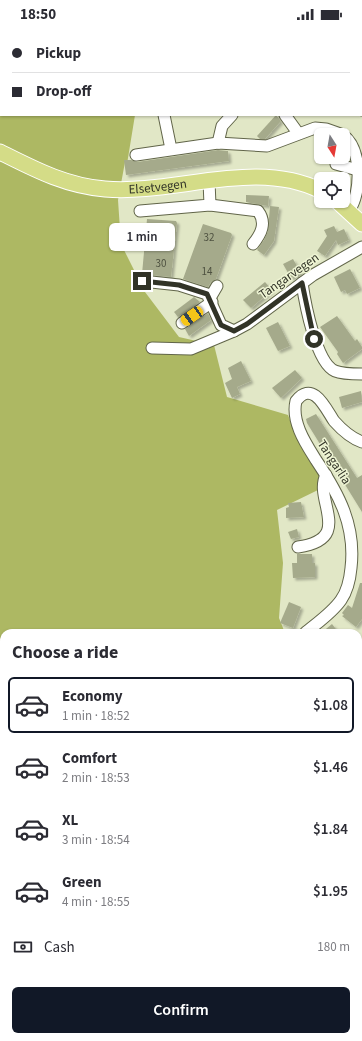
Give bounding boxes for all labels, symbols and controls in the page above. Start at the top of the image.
text: 18:50 [20,4,56,25]
text: Pickup [36,43,81,64]
text: Drop-off [36,81,91,102]
north arrow [314,128,350,164]
map controls [314,128,350,208]
button: locate [314,172,350,208]
street label: Elsetvegen [128,175,188,199]
callout: 1 min [109,223,175,251]
text: 1 min [127,228,157,246]
house number: 32 [204,230,214,245]
street label: Tangarvegen [255,249,323,303]
house number: 30 [156,256,166,271]
house number: 14 [202,264,213,279]
route end [133,272,151,290]
car [179,304,205,328]
route start [305,330,323,348]
street label: Tangarlia [313,436,355,488]
text: Choose a ride [12,640,118,665]
text: Economy [62,686,123,707]
icon: car [14,687,50,723]
text: $1.08 [313,695,348,716]
text: 1 min · 18:52 [62,707,130,725]
text: Comfort [62,748,117,769]
icon: car [14,749,50,785]
text: $1.46 [313,757,348,778]
text: 2 min · 18:53 [62,769,130,787]
text: XL [62,810,78,831]
icon: car [14,811,50,847]
text: $1.84 [313,819,348,840]
text: 3 min · 18:54 [62,831,130,849]
text: Green [62,872,102,893]
icon: car [14,873,50,909]
text: $1.95 [313,881,348,902]
text: 4 min · 18:55 [62,893,130,911]
icon: cash [12,936,34,958]
text: Cash [44,937,75,958]
text: 180 m [317,938,350,956]
button: Confirm [12,987,350,1033]

